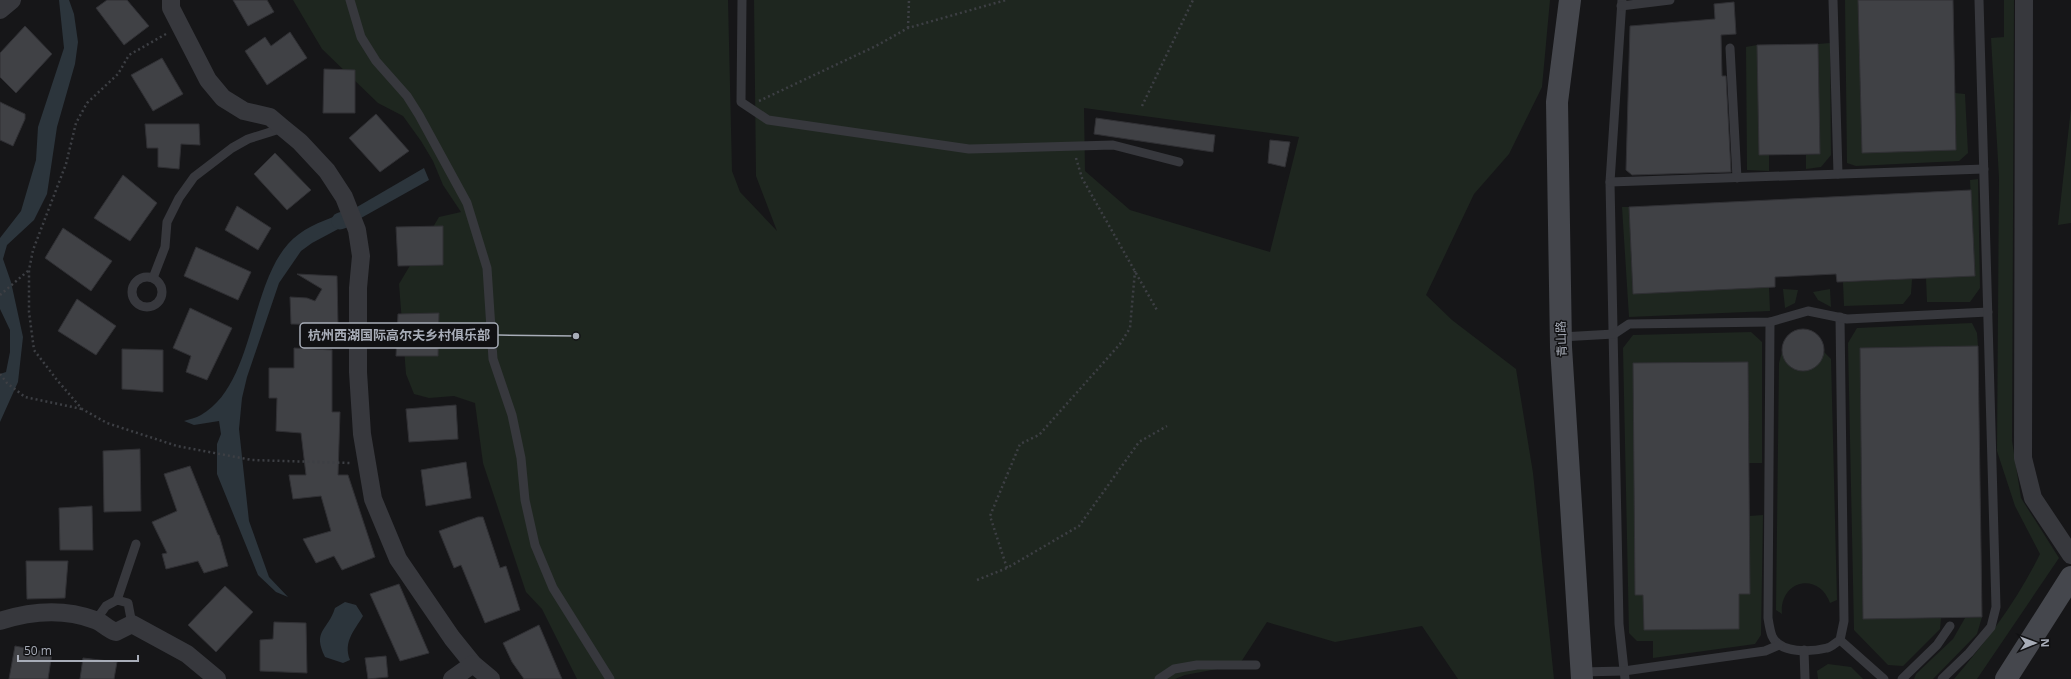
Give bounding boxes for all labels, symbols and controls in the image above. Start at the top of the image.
street label: 青山路 [1552,321,1570,357]
callout: 杭州西湖国际高尔夫乡村俱乐部 [300,323,498,348]
text: 杭州西湖国际高尔夫乡村俱乐部 [308,326,490,344]
north arrow [2015,623,2055,663]
scale bar [18,637,138,663]
text: N [2038,638,2053,647]
text: 50 m [24,642,52,659]

